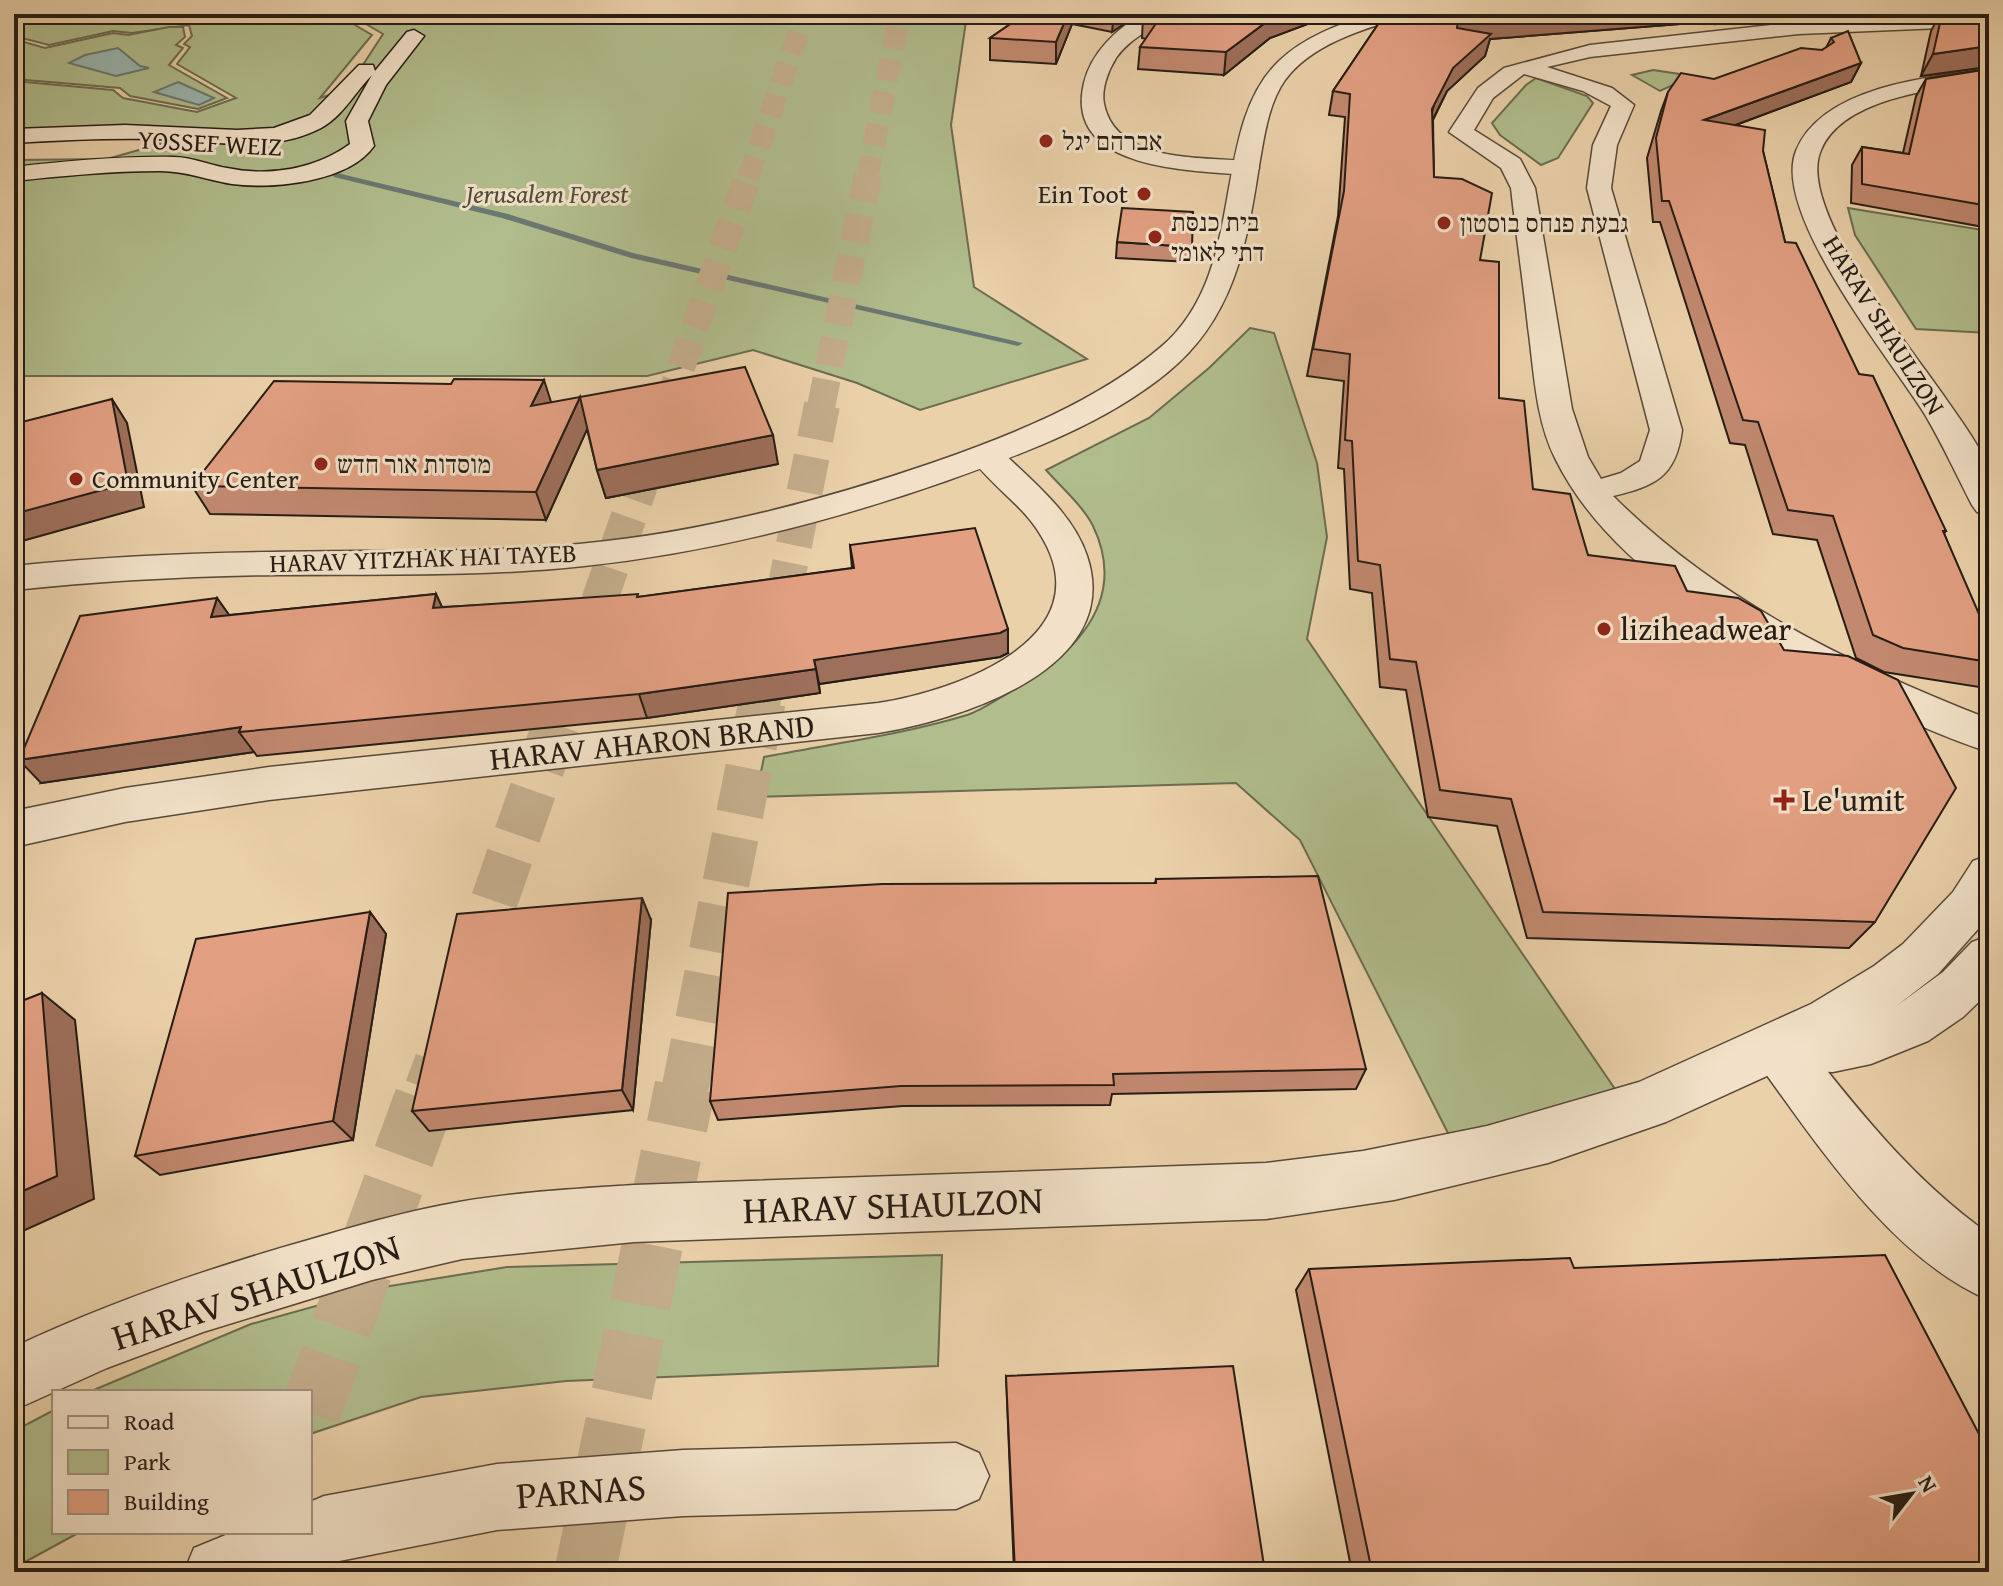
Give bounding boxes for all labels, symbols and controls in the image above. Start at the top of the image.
street label: YOSSEF WEIZ [137,119,283,166]
place label: אברהם יגל [1062,121,1163,160]
marker: אברהם יגל [1037,132,1055,150]
park label: Jerusalem Forest [462,174,629,213]
place label: Ein Toot [1038,174,1128,213]
marker: Ein Toot [1135,185,1153,203]
place label: בית כנסת דתי לאומי [1171,202,1264,271]
place label: גבעת פנחס בוסטון [1460,203,1629,242]
marker: גבעת פנחס בוסטון [1435,214,1453,232]
street label: HARAV SHAULZON [1813,227,1955,422]
marker: בית כנסת דתי לאומי [1146,228,1164,246]
place label: מוסדות אור חדש [337,444,491,483]
marker: מוסדות אור חדש [312,455,330,473]
place label: Community Center [92,459,299,498]
marker: Community Center [67,470,85,488]
street label: HARAV YITZHAK HAI TAYEB [269,533,577,582]
place label: liziheadwear [1620,605,1792,652]
marker: liziheadwear [1595,620,1613,638]
street label: HARAV AHARON BRAND [487,701,817,782]
place label: Le'umit [1802,776,1905,823]
marker: Le'umit [1773,789,1795,811]
street label: HARAV SHAULZON [742,1171,1044,1237]
street label: HARAV SHAULZON [104,1218,407,1364]
legend [52,1390,312,1534]
text: Road [124,1404,174,1439]
text: Park [124,1444,171,1479]
north arrow [1871,1454,1951,1534]
street label: PARNAS [514,1458,648,1522]
text: N [1911,1469,1946,1498]
text: Building [124,1484,209,1519]

